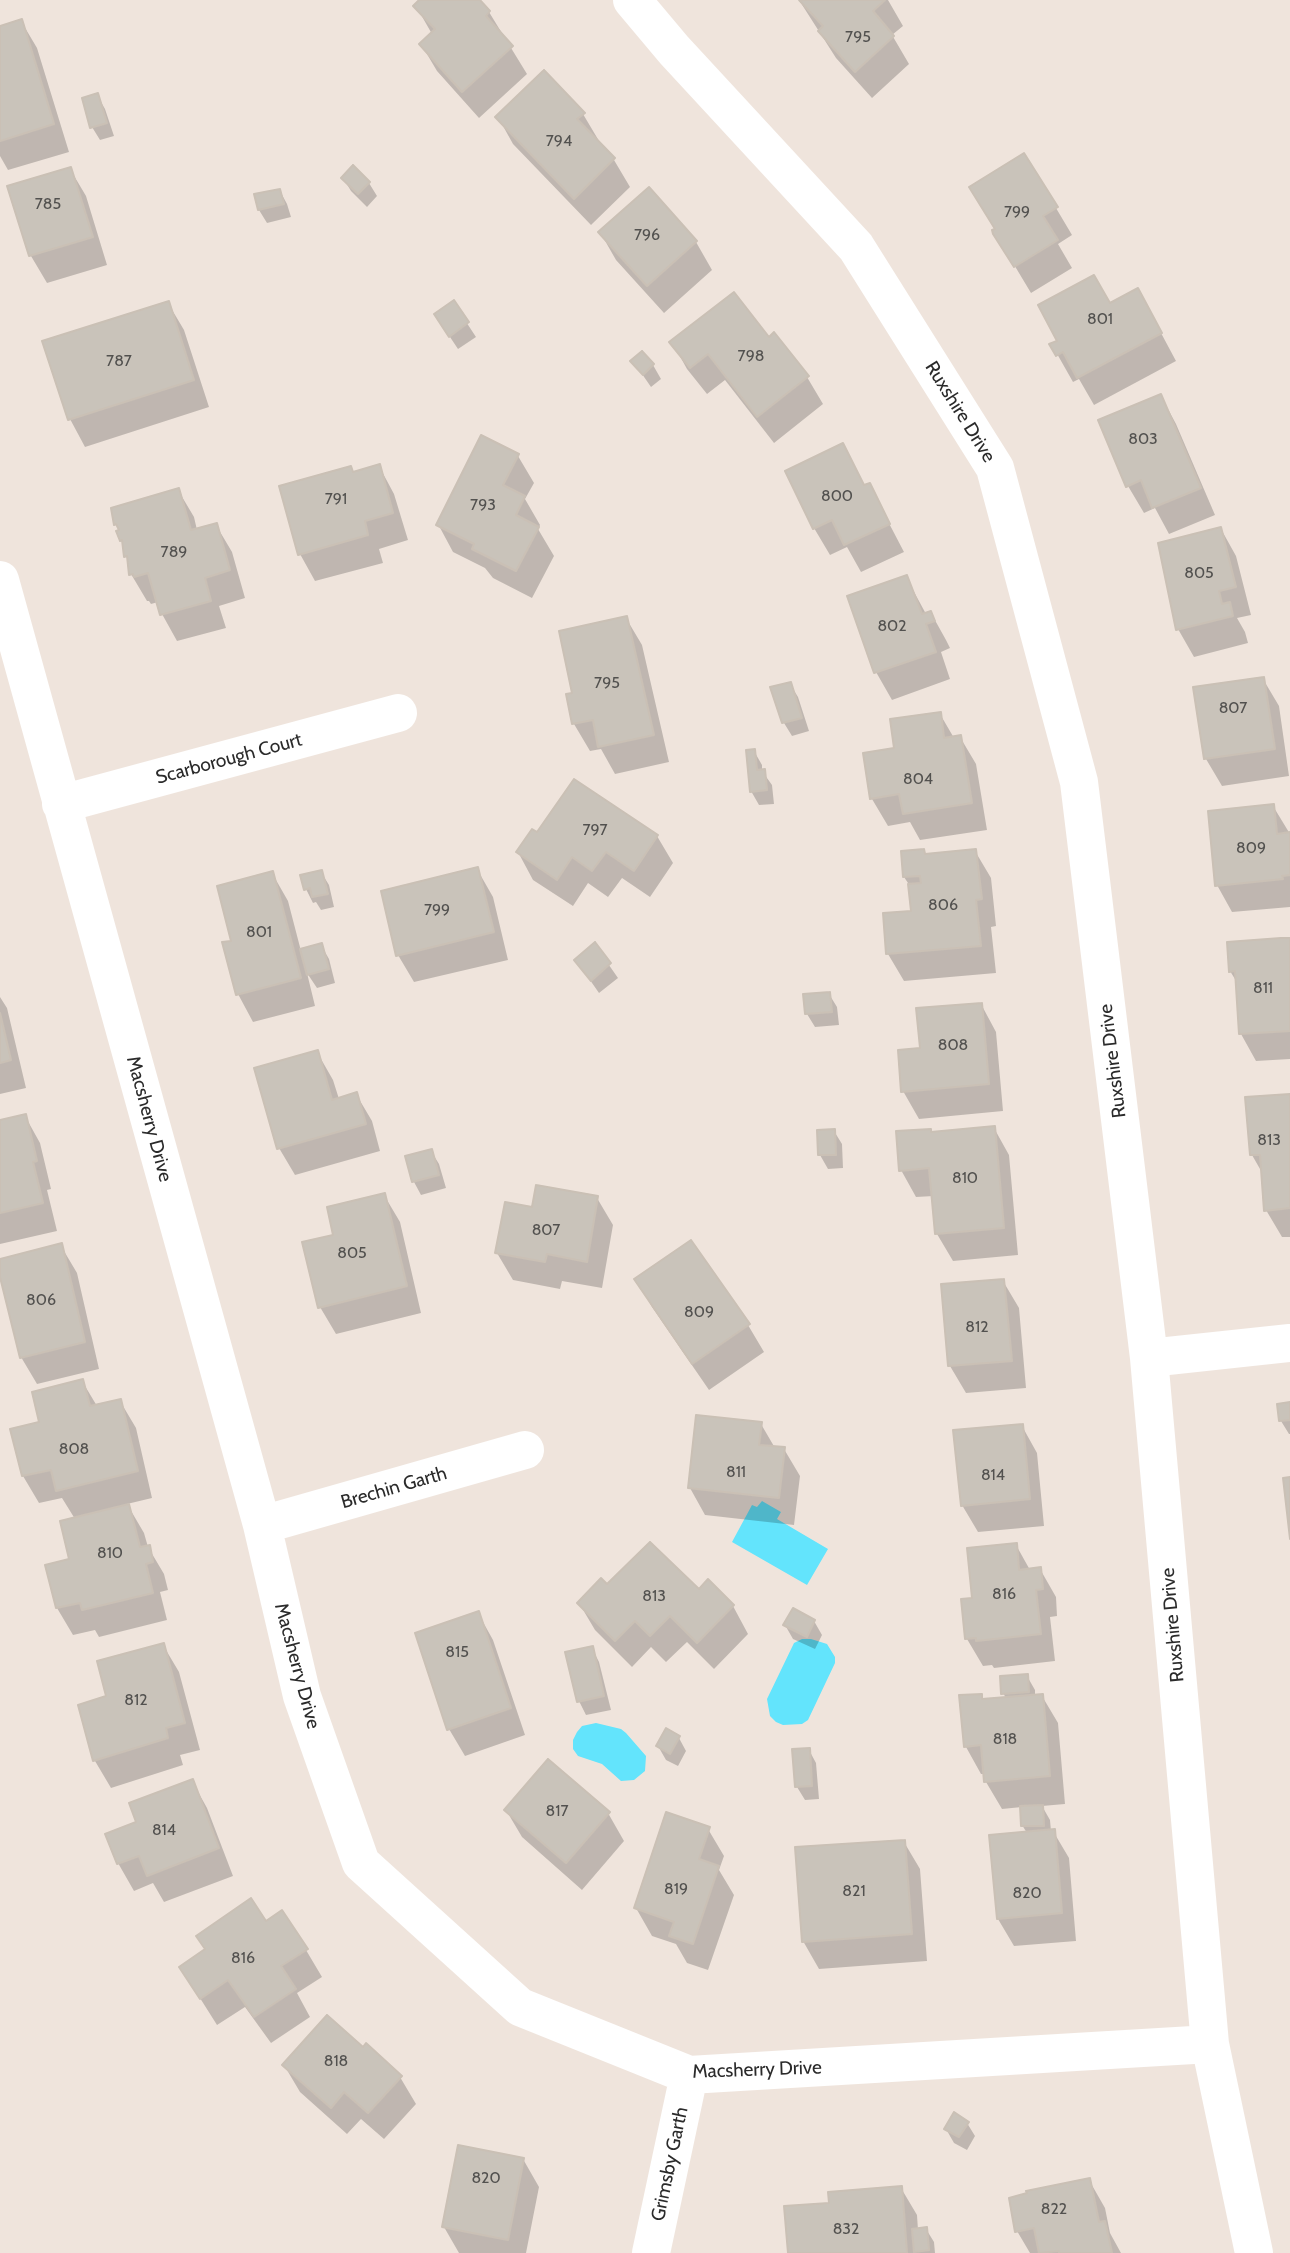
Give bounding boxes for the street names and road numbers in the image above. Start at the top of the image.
street label: Ruxshire Drive [920,357,1000,467]
street label: Scarborough Court [153,729,305,789]
street label: Ruxshire Drive [1095,1003,1131,1119]
street label: Macsherry Drive [121,1054,177,1184]
street label: Brechin Garth [338,1462,450,1514]
street label: Ruxshire Drive [1157,1567,1189,1683]
street label: Macsherry Drive [269,1601,325,1731]
street label: Macsherry Drive [692,2056,822,2084]
street label: Grimsby Garth [647,2105,693,2223]

